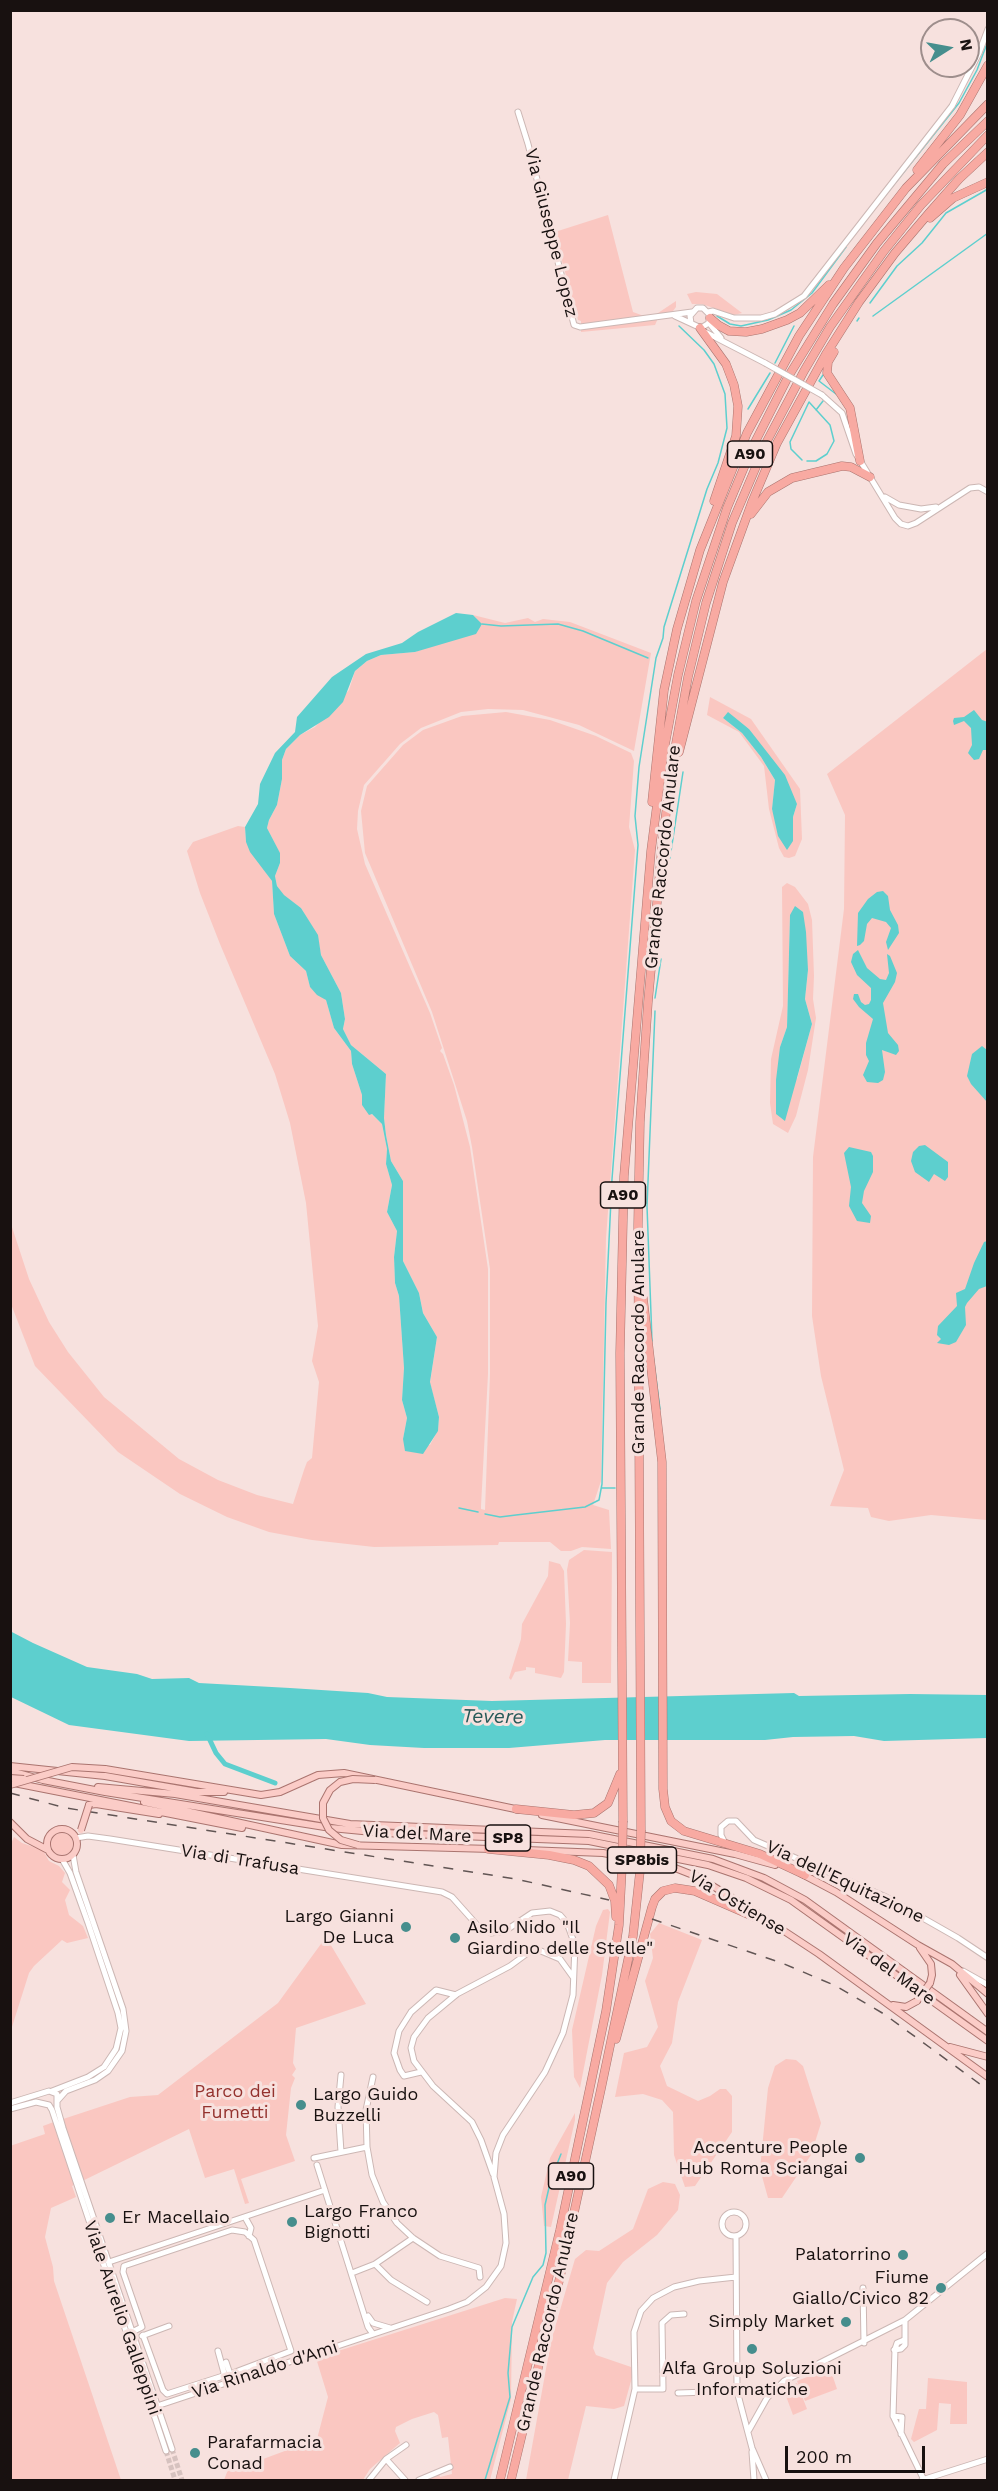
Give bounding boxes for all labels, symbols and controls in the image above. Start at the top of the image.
north arrow [920,18,980,78]
text: N [956,37,977,52]
street label: Via Giuseppe Lopez [520,146,582,320]
road number: A90 [728,441,772,467]
street label: Grande Raccordo Anulare [641,744,685,970]
road number: A90 [600,1182,646,1208]
street label: Grande Raccordo Anulare [628,1230,650,1454]
water label: Tevere [462,1704,524,1730]
street label: Via del Mare [362,1820,472,1848]
road number: SP8 [486,1825,530,1851]
street label: Via dell'Equitazione [762,1836,928,1928]
street label: Via di Trafusa [179,1840,301,1880]
road number: SP8bis [608,1847,676,1873]
street label: Via Ostiense [685,1866,789,1940]
place label: Largo Gianni De Luca [285,1906,394,1948]
place label: Asilo Nido "Il Giardino delle Stelle" [467,1917,653,1960]
marker: Largo Gianni De Luca [399,1920,413,1934]
street label: Via del Mare [839,1928,939,2010]
marker: Asilo Nido "Il Giardino delle Stelle" [448,1931,462,1945]
park label: Parco dei Fumetti [194,2081,276,2124]
place label: Largo Guido Buzzelli [313,2084,418,2126]
marker: Largo Guido Buzzelli [294,2098,308,2112]
place label: Accenture People Hub Roma Sciangai [678,2137,848,2180]
marker: Accenture People Hub Roma Sciangai [853,2151,867,2165]
road number: A90 [548,2163,594,2189]
place label: Largo Franco Bignotti [304,2201,418,2244]
place label: Er Macellaio [122,2207,230,2229]
street label: Grande Raccordo Anulare [512,2210,584,2434]
marker: Er Macellaio [103,2211,117,2225]
marker: Largo Franco Bignotti [285,2215,299,2229]
street label: Viale Aurelio Galleppini [79,2218,165,2418]
place label: Palatorrino [795,2244,891,2266]
marker: Palatorrino [896,2248,910,2262]
place label: Fiume Giallo/Civico 82 [792,2267,929,2310]
marker: Fiume Giallo/Civico 82 [934,2281,948,2295]
place label: Simply Market [709,2311,834,2333]
marker: Simply Market [839,2315,853,2329]
street label: Via Rinaldo d'Ami [189,2336,341,2404]
marker: Alfa Group Soluzioni Informatiche [745,2342,759,2356]
place label: Alfa Group Soluzioni Informatiche [662,2358,842,2400]
place label: Parafarmacia Conad [207,2432,322,2474]
scale bar [788,2434,928,2472]
marker: Parafarmacia Conad [188,2446,202,2460]
text: 200 m [796,2446,852,2467]

